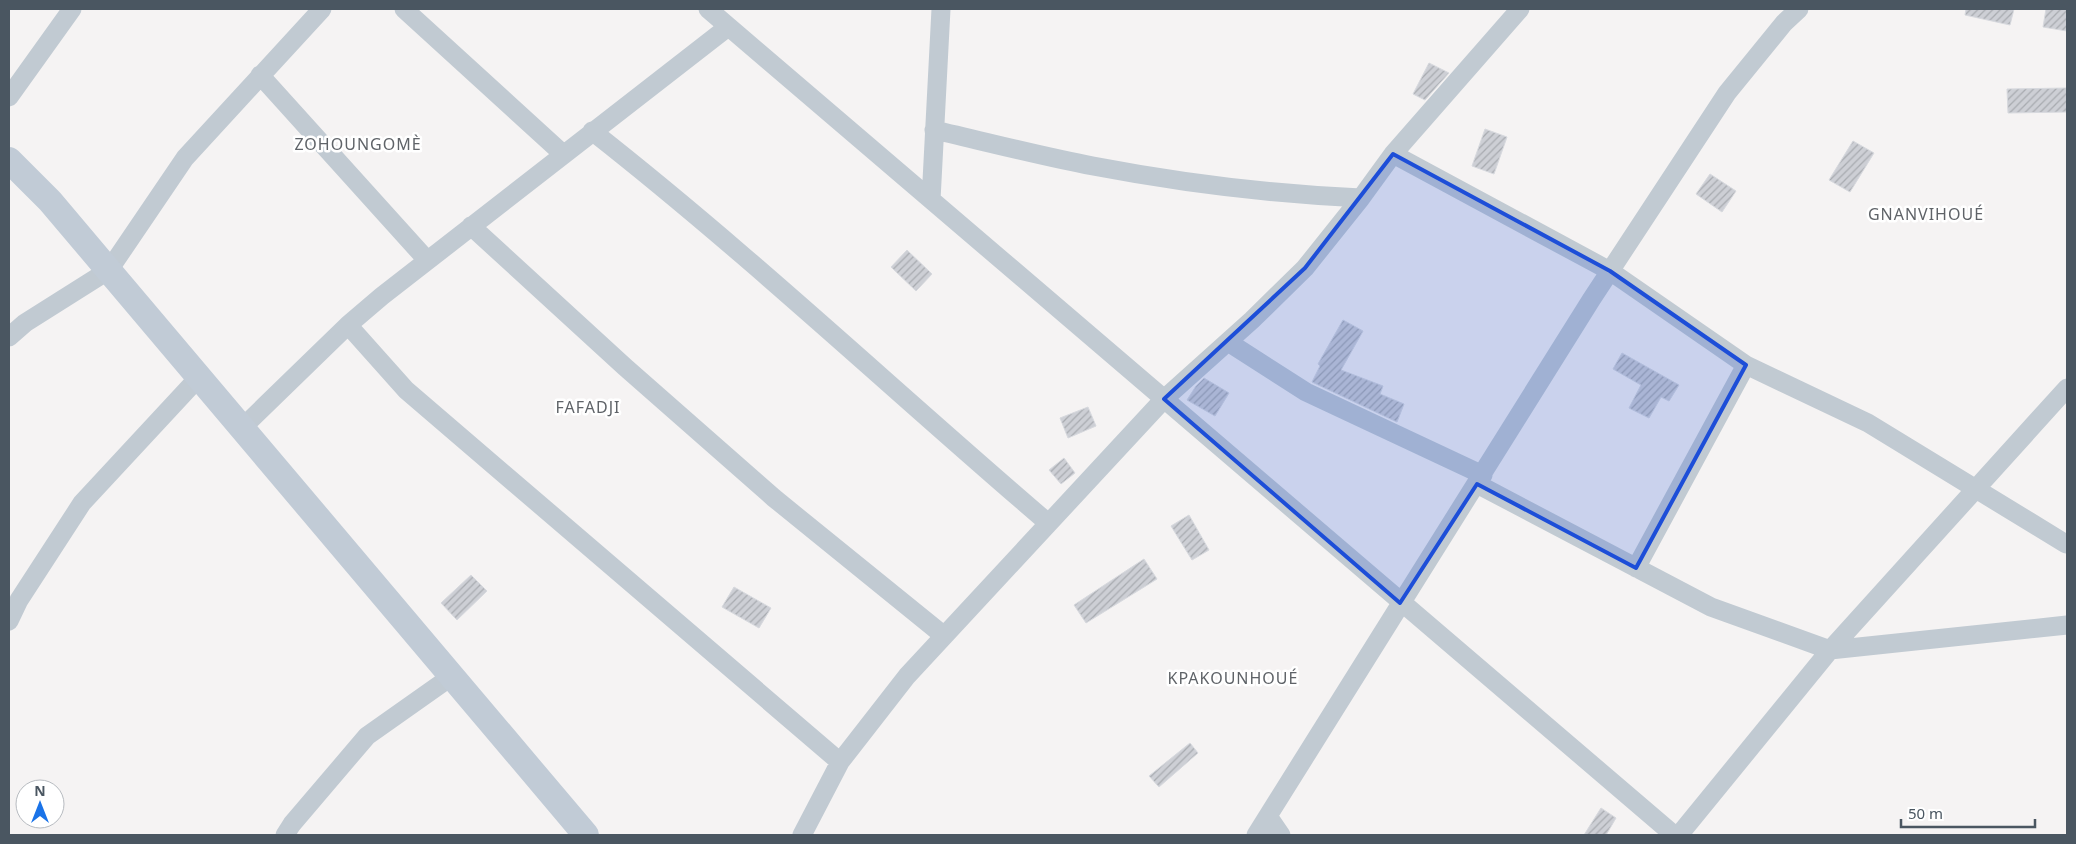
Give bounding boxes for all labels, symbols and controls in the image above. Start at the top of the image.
district label: ZOHOUNGOMÈ [294,133,422,155]
district label: GNANVIHOUÉ [1868,203,1984,225]
district label: FAFADJI [556,396,620,418]
district label: KPAKOUNHOUÉ [1168,667,1298,689]
north arrow [15,779,65,829]
text: N [34,781,46,800]
scale bar [1901,796,2035,828]
text: 50 m [1908,803,1943,823]

